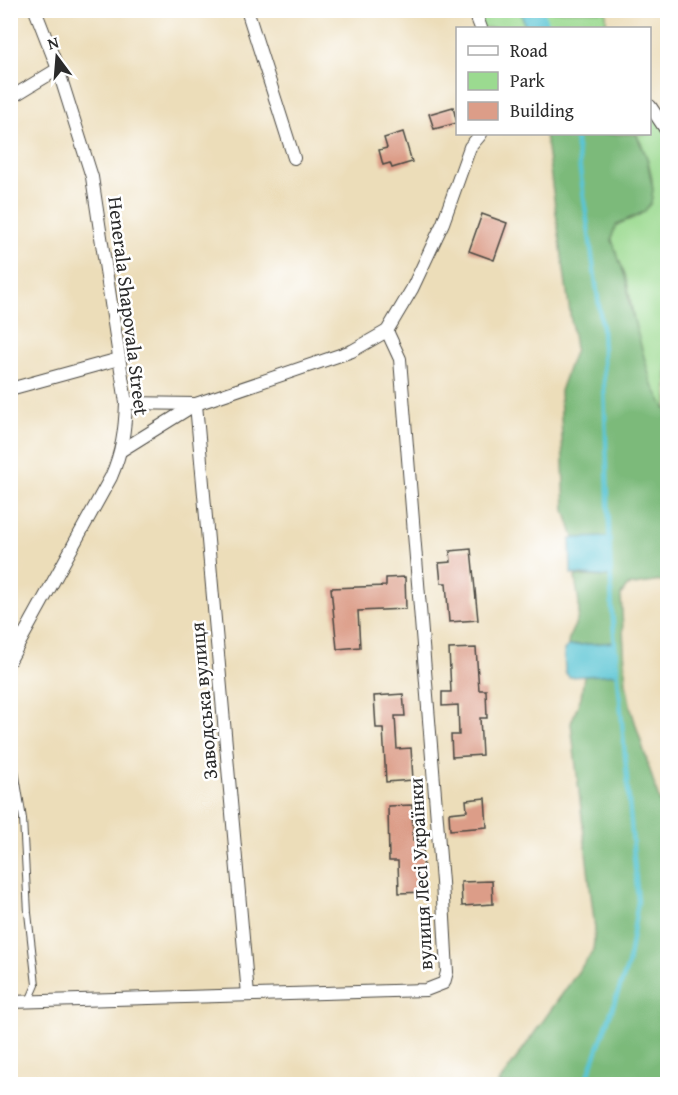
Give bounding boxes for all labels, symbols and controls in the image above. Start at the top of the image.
north arrow [27,27,87,87]
legend [456,27,651,135]
text: N [44,29,62,56]
text: Road [510,37,548,64]
text: Park [510,67,546,94]
text: Building [510,97,574,124]
street label: Henerala Shapovala Street [101,195,157,417]
street label: Заводська вулиця [182,621,224,781]
street label: вулиця Лесі Українки [400,777,440,971]

